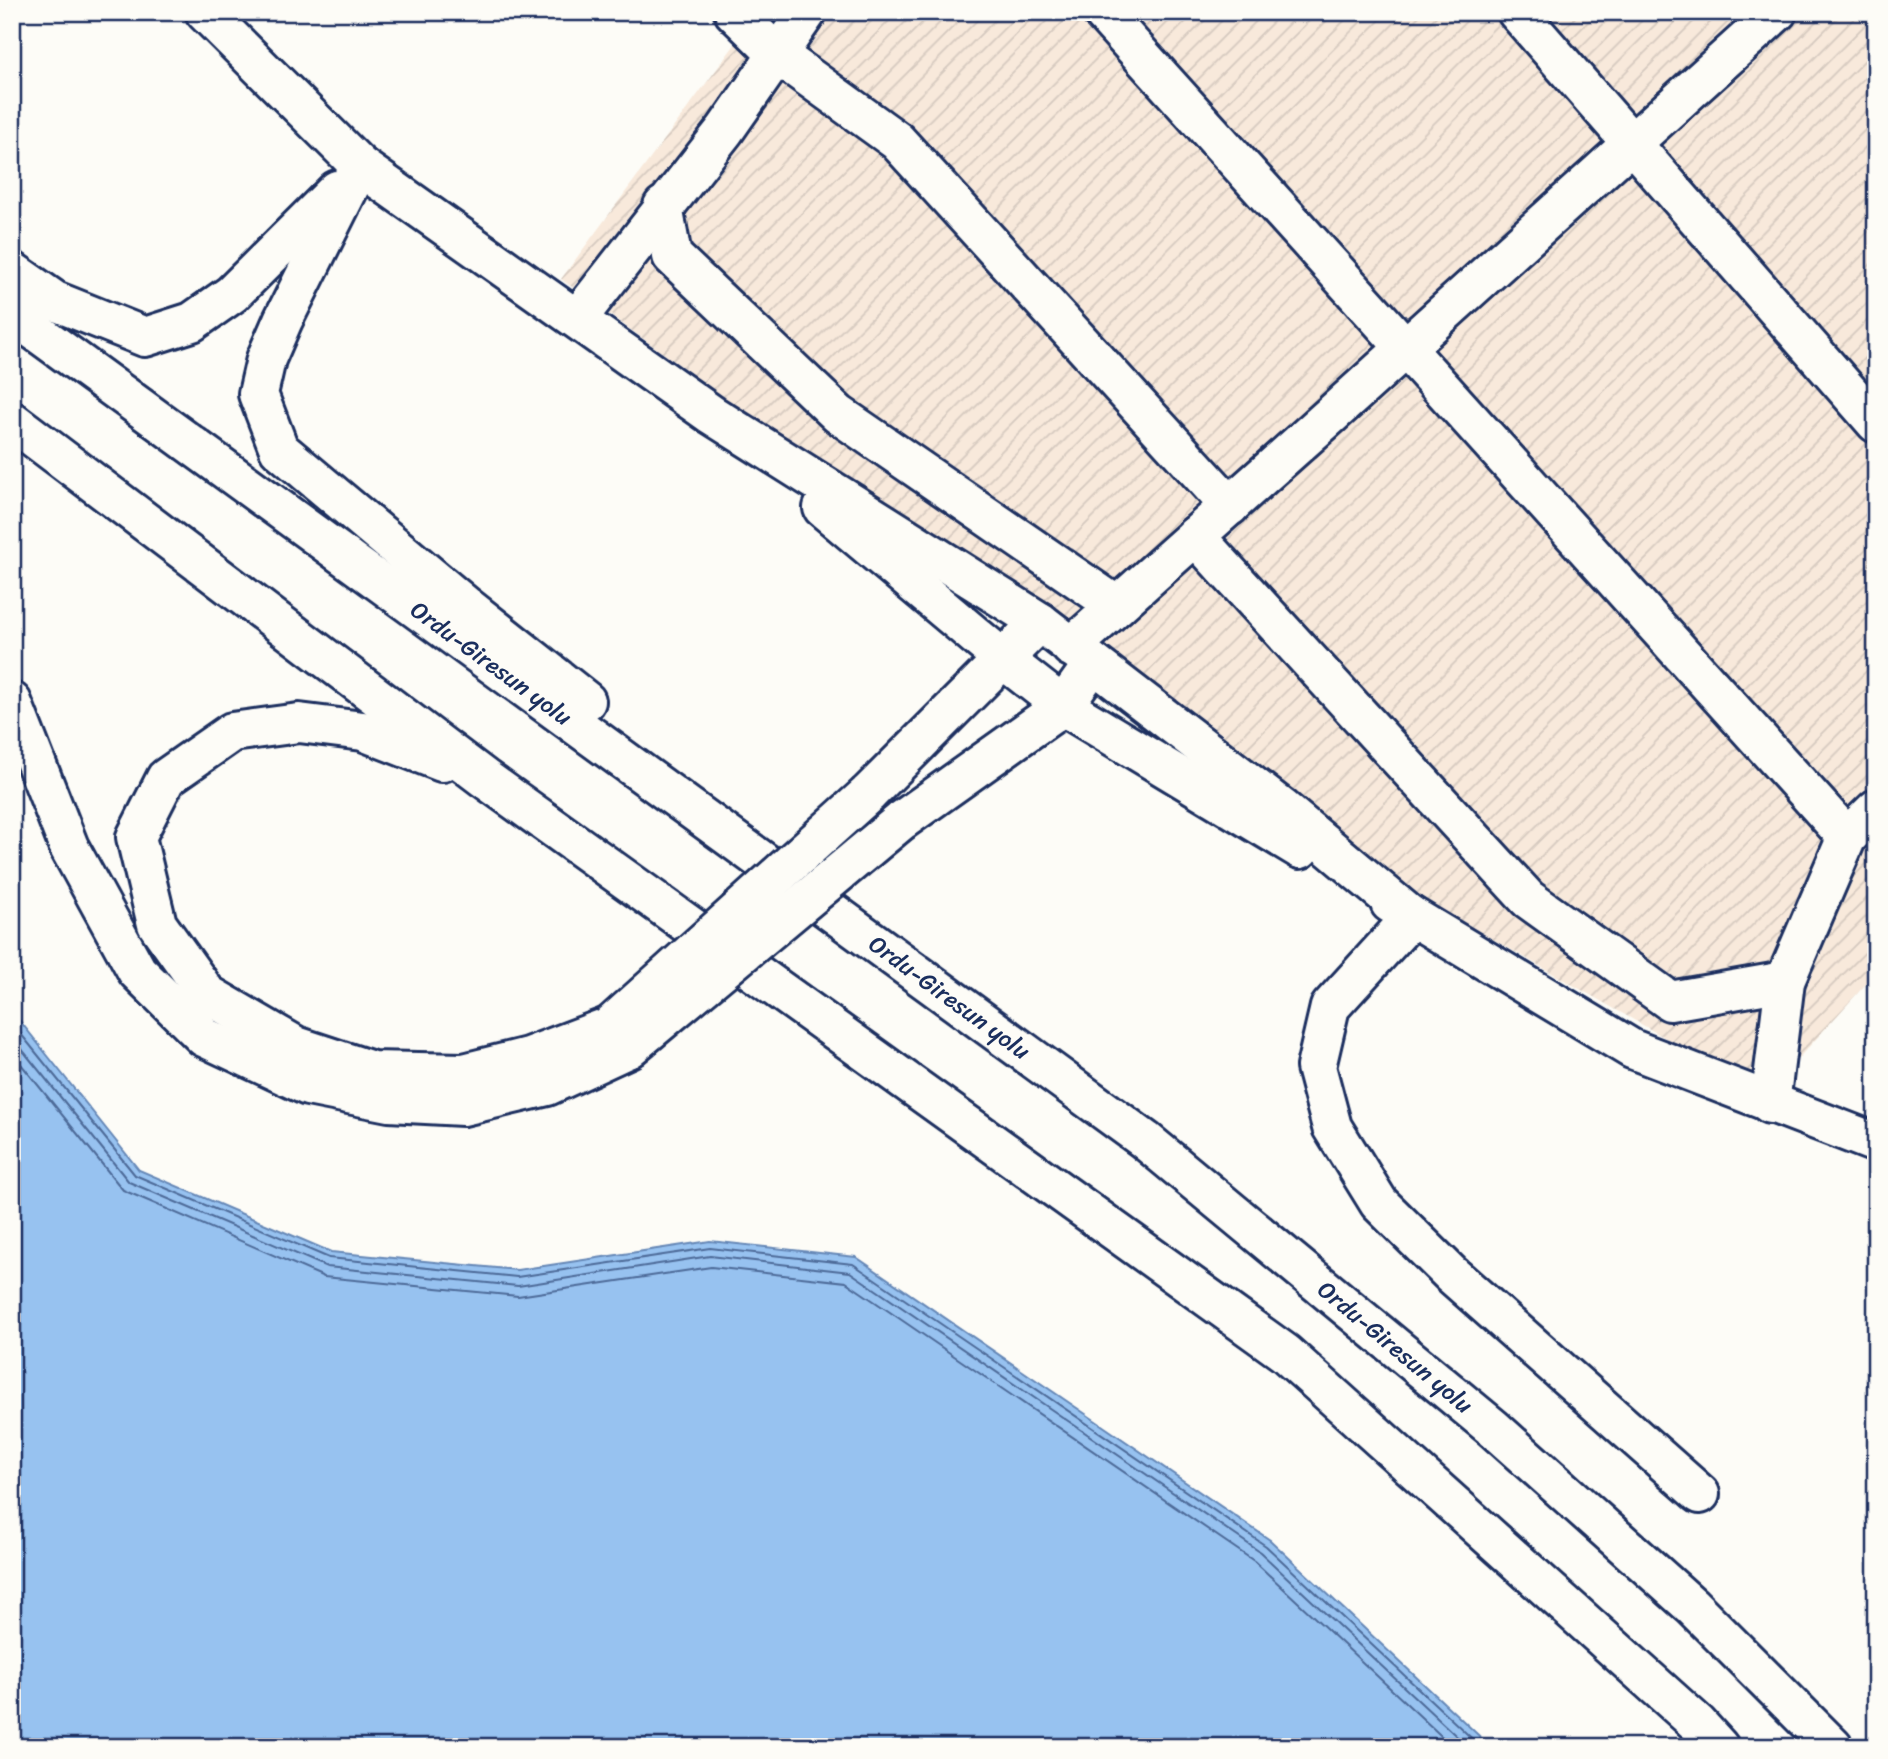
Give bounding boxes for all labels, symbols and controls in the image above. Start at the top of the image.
street label: Ordu-Giresun yolu [401,590,581,737]
street label: Ordu-Giresun yolu [859,924,1040,1071]
street label: Ordu-Giresun yolu [1308,1270,1483,1425]

